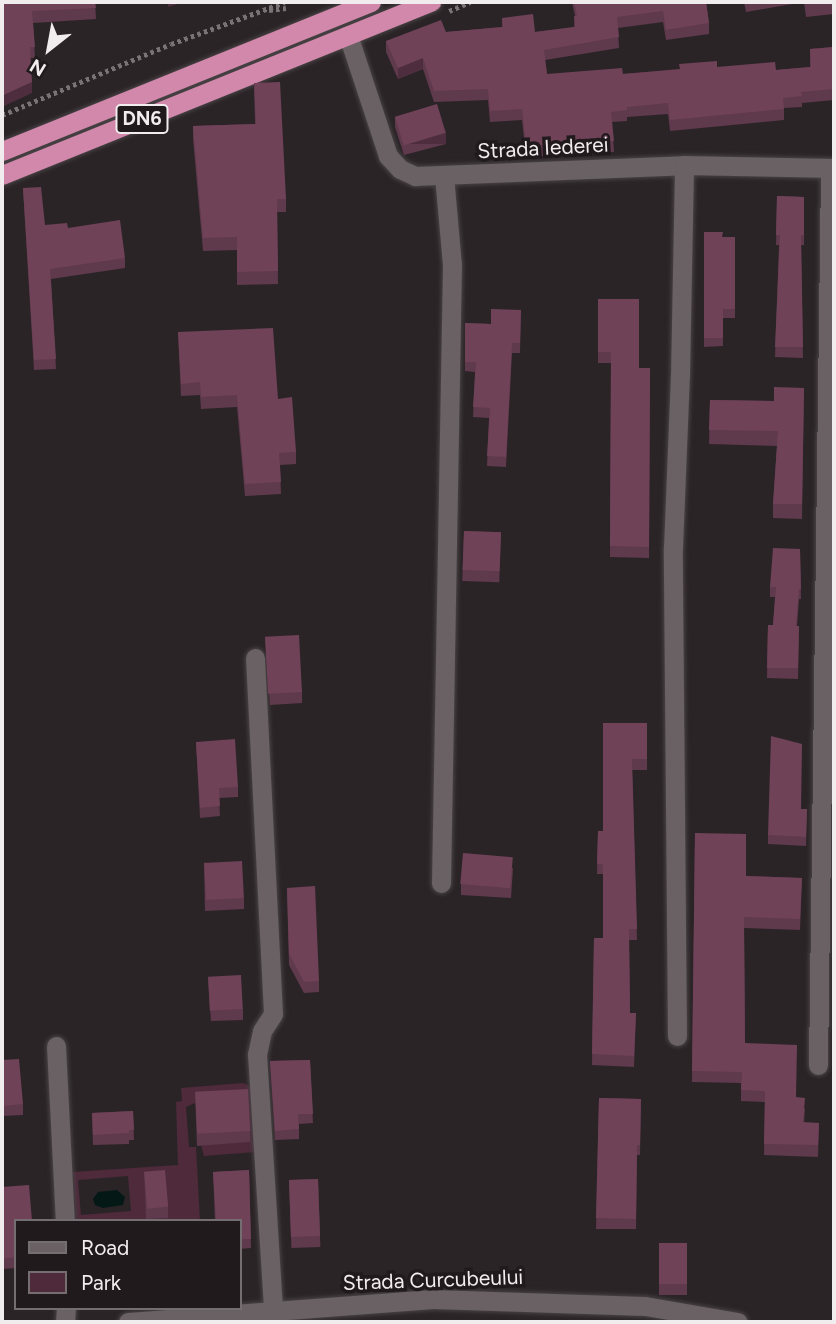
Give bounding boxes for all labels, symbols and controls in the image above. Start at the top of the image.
north arrow [14,14,84,84]
text: N [26,54,50,81]
road number: DN6 [114,104,170,134]
street label: Strada Iederei [477,132,609,164]
legend [14,1219,242,1310]
text: Road [81,1235,129,1260]
street label: Strada Curcubeului [342,1264,524,1296]
text: Park [81,1270,121,1295]

